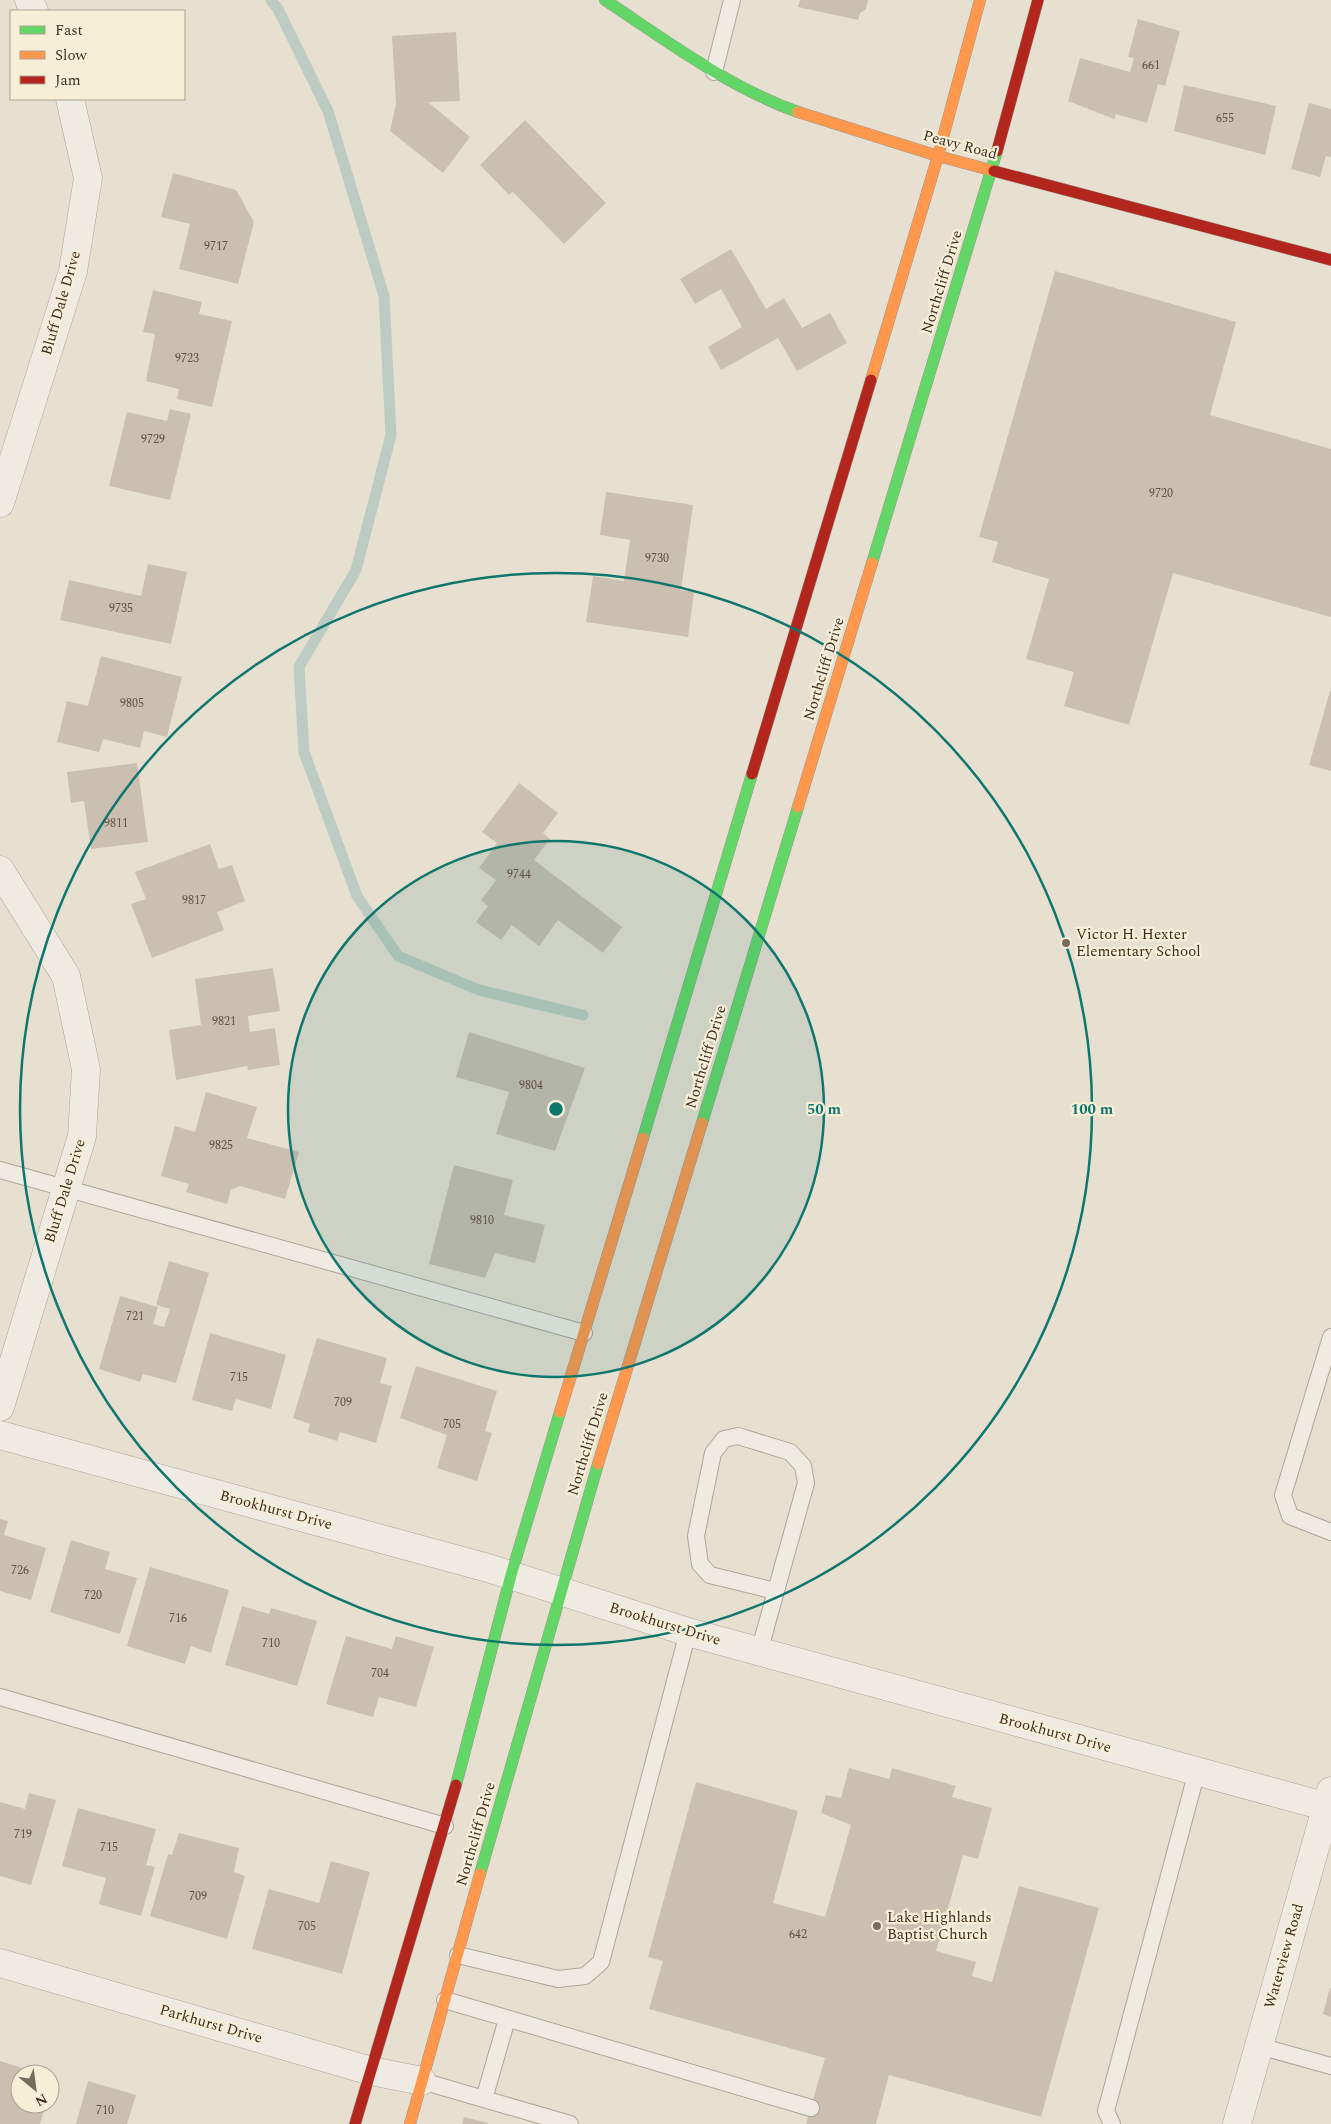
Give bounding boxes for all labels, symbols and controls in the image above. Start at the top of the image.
legend [10,10,185,100]
text: Fast [55,19,83,42]
text: Slow [55,44,87,67]
house number: 661 [1142,56,1160,75]
text: Jam [55,69,81,92]
house number: 655 [1216,109,1234,128]
street label: Peavy Road [920,124,1000,166]
street label: Northcliff Drive [915,227,969,337]
house number: 9717 [204,237,228,256]
street label: Bluff Dale Drive [35,248,87,358]
house number: 9723 [175,349,199,368]
house number: 9729 [141,430,165,449]
house number: 9720 [1149,484,1173,503]
house number: 9730 [645,549,669,568]
house number: 9735 [109,599,133,618]
street label: Northcliff Drive [797,614,851,724]
house number: 9805 [120,694,144,713]
house number: 9811 [104,814,128,833]
house number: 9744 [507,865,531,884]
house number: 9817 [182,891,206,910]
place label: Victor H. Hexter Elementary School [1076,923,1201,963]
marker: Victor H. Hexter Elementary School [1060,937,1072,949]
street label: Northcliff Drive [679,1002,733,1112]
house number: 9821 [212,1012,236,1031]
house number: 9804 [519,1076,543,1095]
text: 50 m [807,1098,842,1121]
text: 100 m [1071,1098,1114,1121]
centre of rings [547,1100,565,1118]
street label: Bluff Dale Drive [38,1136,92,1246]
house number: 9825 [209,1136,233,1155]
house number: 9810 [470,1211,494,1230]
house number: 721 [126,1307,144,1326]
house number: 715 [230,1368,248,1387]
street label: Northcliff Drive [561,1389,615,1499]
house number: 709 [334,1393,352,1412]
house number: 705 [443,1415,461,1434]
street label: Brookhurst Drive [217,1484,335,1536]
house number: 726 [11,1561,29,1580]
house number: 720 [84,1586,102,1605]
street label: Brookhurst Drive [606,1596,724,1652]
house number: 716 [169,1609,187,1628]
house number: 710 [262,1634,280,1653]
house number: 704 [371,1664,389,1683]
street label: Brookhurst Drive [996,1707,1114,1759]
street label: Northcliff Drive [450,1779,502,1889]
house number: 719 [14,1825,32,1844]
house number: 715 [100,1838,118,1857]
house number: 709 [189,1887,207,1906]
street label: Waterview Road [1258,1901,1310,2011]
place label: Lake Highlands Baptist Church [887,1906,992,1946]
house number: 705 [298,1917,316,1936]
marker: Lake Highlands Baptist Church [871,1920,883,1932]
house number: 642 [789,1925,807,1944]
street label: Parkhurst Drive [157,1998,265,2050]
north arrow [10,2064,60,2114]
text: N [31,2088,51,2112]
house number: 710 [96,2101,114,2120]

